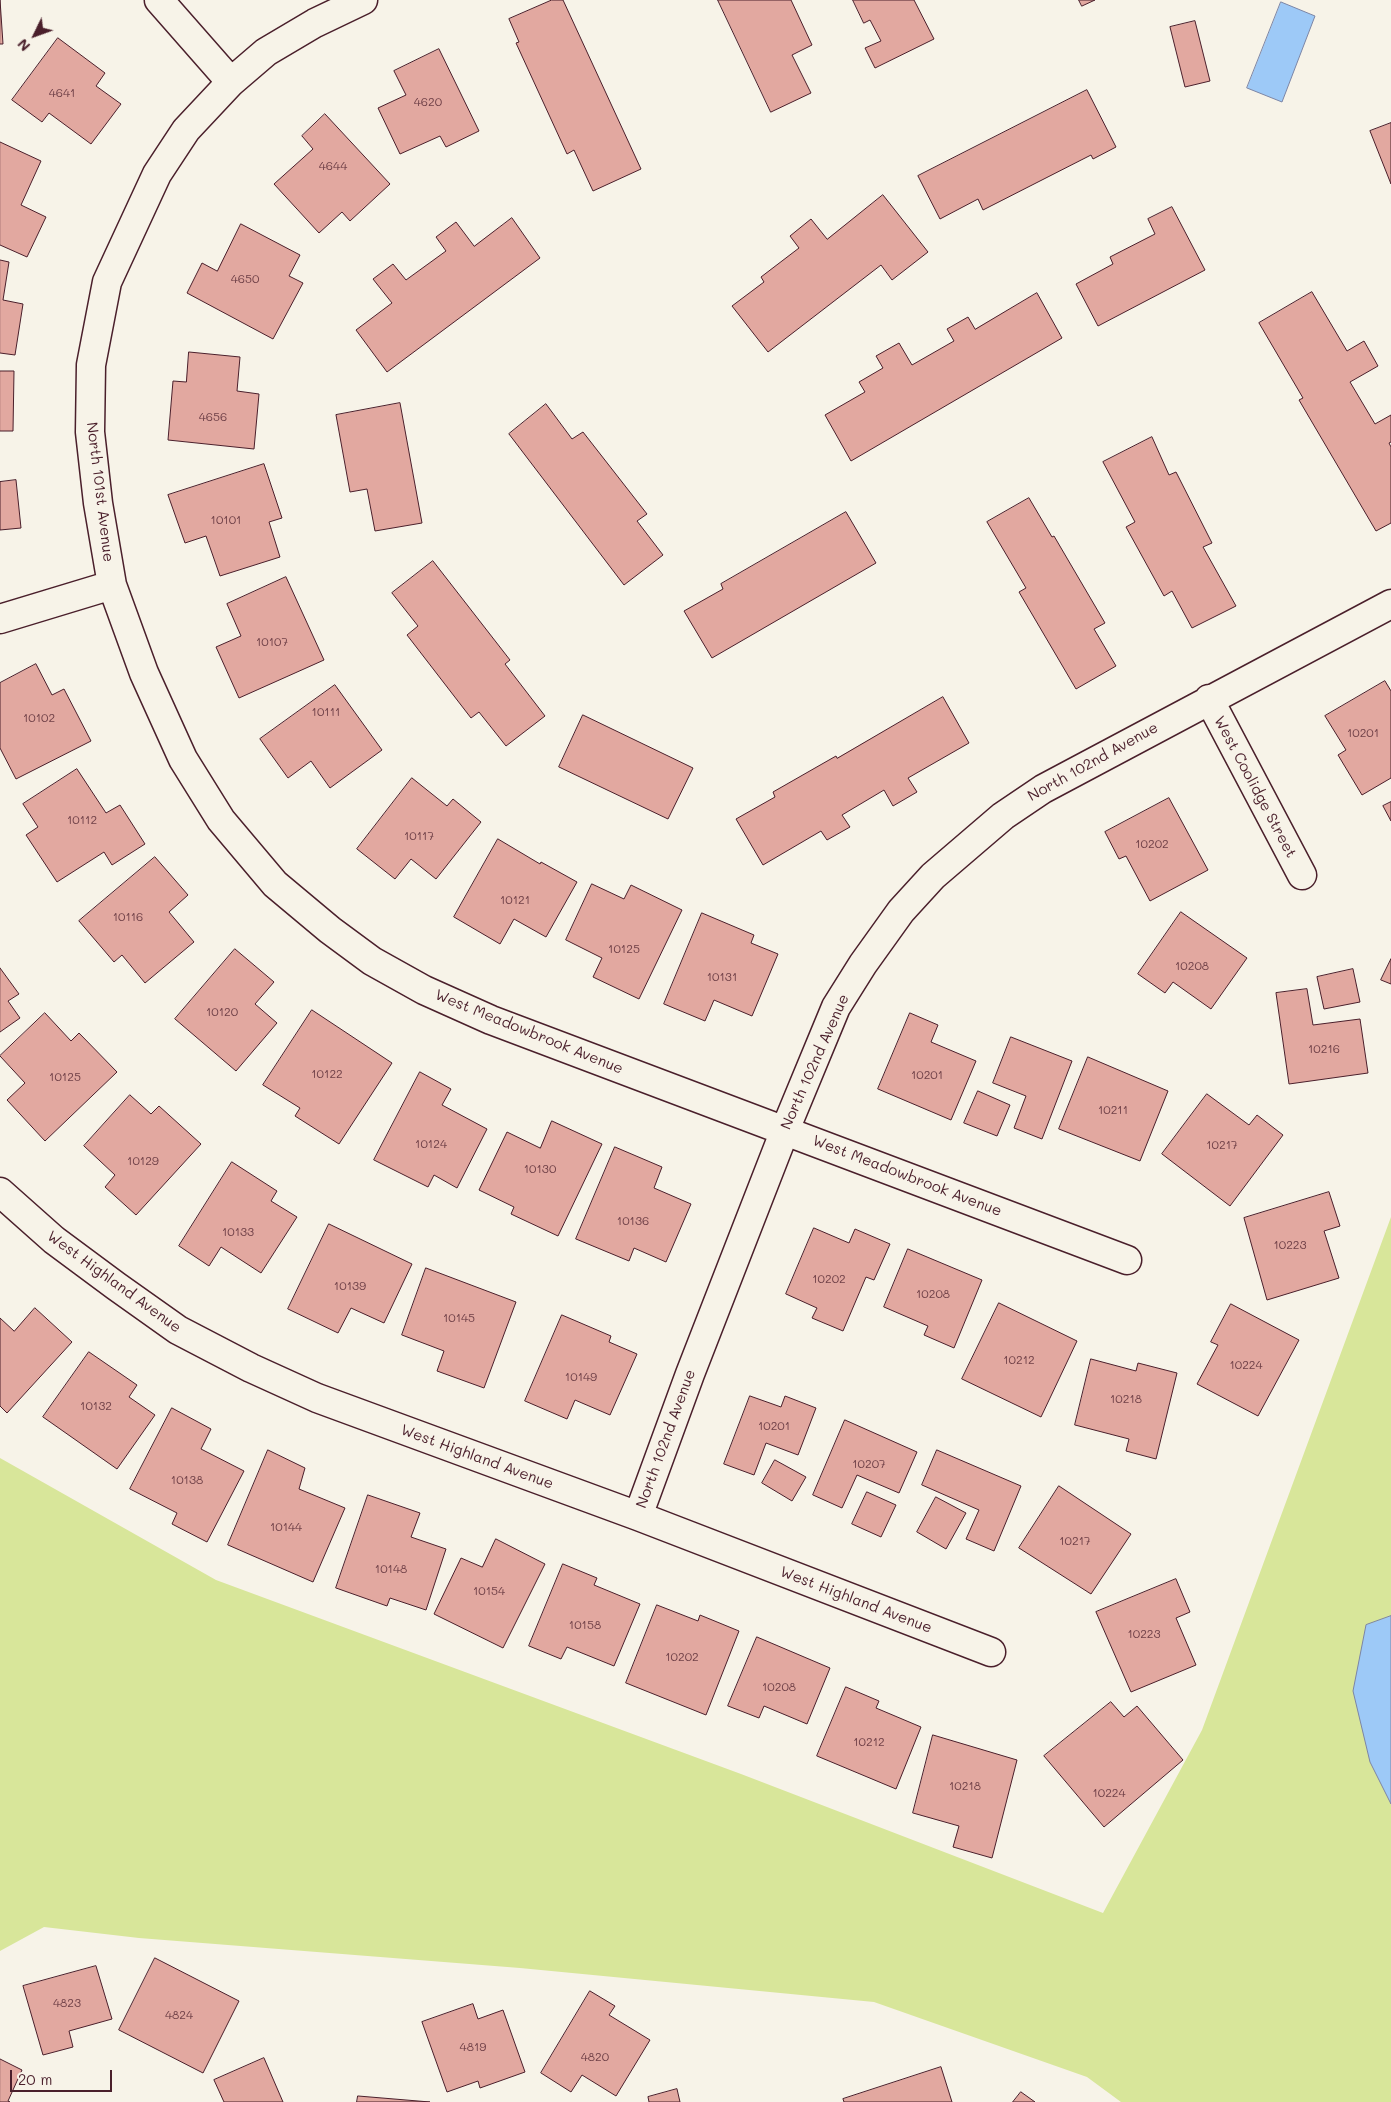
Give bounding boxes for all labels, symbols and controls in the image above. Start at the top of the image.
north arrow [10,10,60,60]
text: N [13,35,34,56]
house number: 4641 [49,86,75,100]
house number: 4620 [414,95,442,109]
house number: 4644 [319,159,347,173]
house number: 4650 [231,272,259,286]
house number: 4656 [199,410,227,424]
street label: North 101st Avenue [82,421,118,563]
house number: 10101 [211,513,241,527]
house number: 10107 [256,635,288,649]
house number: 10111 [312,705,340,719]
house number: 10102 [23,711,55,725]
street label: West Coolidge Street [1210,713,1300,861]
street label: North 102nd Avenue [1025,719,1161,805]
house number: 10201 [1347,726,1379,740]
house number: 10112 [67,813,97,827]
house number: 10117 [404,829,434,843]
house number: 10202 [1135,837,1169,851]
house number: 10121 [500,893,530,907]
house number: 10116 [113,910,143,924]
house number: 10125 [608,942,640,956]
house number: 10208 [1175,959,1209,973]
house number: 10131 [707,970,737,984]
street label: West Meadowbrook Avenue [432,986,626,1078]
street label: North 102nd Avenue [777,992,853,1132]
house number: 10120 [206,1005,238,1019]
house number: 10216 [1308,1042,1340,1056]
house number: 10122 [311,1067,343,1081]
house number: 10201 [911,1068,943,1082]
house number: 10125 [49,1070,81,1084]
house number: 10211 [1098,1103,1128,1117]
street label: West Meadowbrook Avenue [810,1132,1004,1220]
house number: 10124 [415,1137,447,1151]
house number: 10217 [1206,1138,1238,1152]
house number: 10129 [127,1154,159,1168]
house number: 10130 [524,1162,556,1176]
house number: 10136 [617,1214,649,1228]
house number: 10133 [222,1225,254,1239]
street label: West Highland Avenue [43,1227,185,1337]
house number: 10223 [1273,1238,1307,1252]
house number: 10202 [812,1272,846,1286]
house number: 10139 [334,1279,366,1293]
house number: 10208 [916,1287,950,1301]
house number: 10145 [443,1311,475,1325]
house number: 10212 [1003,1353,1035,1367]
house number: 10224 [1229,1358,1263,1372]
street label: North 102nd Avenue [633,1367,699,1511]
house number: 10149 [565,1370,597,1384]
house number: 10218 [1110,1392,1142,1406]
house number: 10132 [80,1399,112,1413]
house number: 10201 [758,1419,790,1433]
street label: West Highland Avenue [398,1421,556,1493]
house number: 10207 [852,1457,886,1471]
house number: 10138 [171,1473,203,1487]
house number: 10144 [270,1520,302,1534]
house number: 10217 [1059,1534,1091,1548]
house number: 10148 [375,1562,407,1576]
street label: West Highland Avenue [778,1563,934,1637]
house number: 10154 [473,1584,505,1598]
house number: 10158 [569,1618,601,1632]
house number: 10223 [1127,1627,1161,1641]
house number: 10202 [665,1650,699,1664]
house number: 10208 [762,1680,796,1694]
house number: 10212 [853,1735,885,1749]
house number: 10218 [949,1779,981,1793]
house number: 10224 [1092,1786,1126,1800]
house number: 4823 [53,1996,81,2010]
house number: 4824 [165,2008,193,2022]
house number: 4819 [460,2040,486,2054]
house number: 4820 [581,2050,609,2064]
scale bar [12,2060,115,2092]
text: 20 m [18,2069,52,2089]

